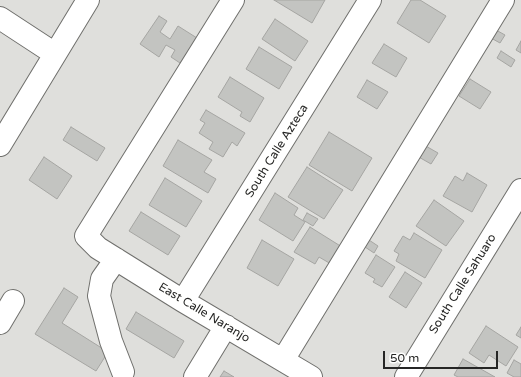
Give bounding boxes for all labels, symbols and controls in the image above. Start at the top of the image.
street label: South Calle Azteca [242,102,312,200]
street label: South Calle Sahuaro [426,231,500,337]
street label: East Calle Naranjo [156,280,252,346]
scale bar [385,343,500,369]
text: 50 m [390,351,419,365]

